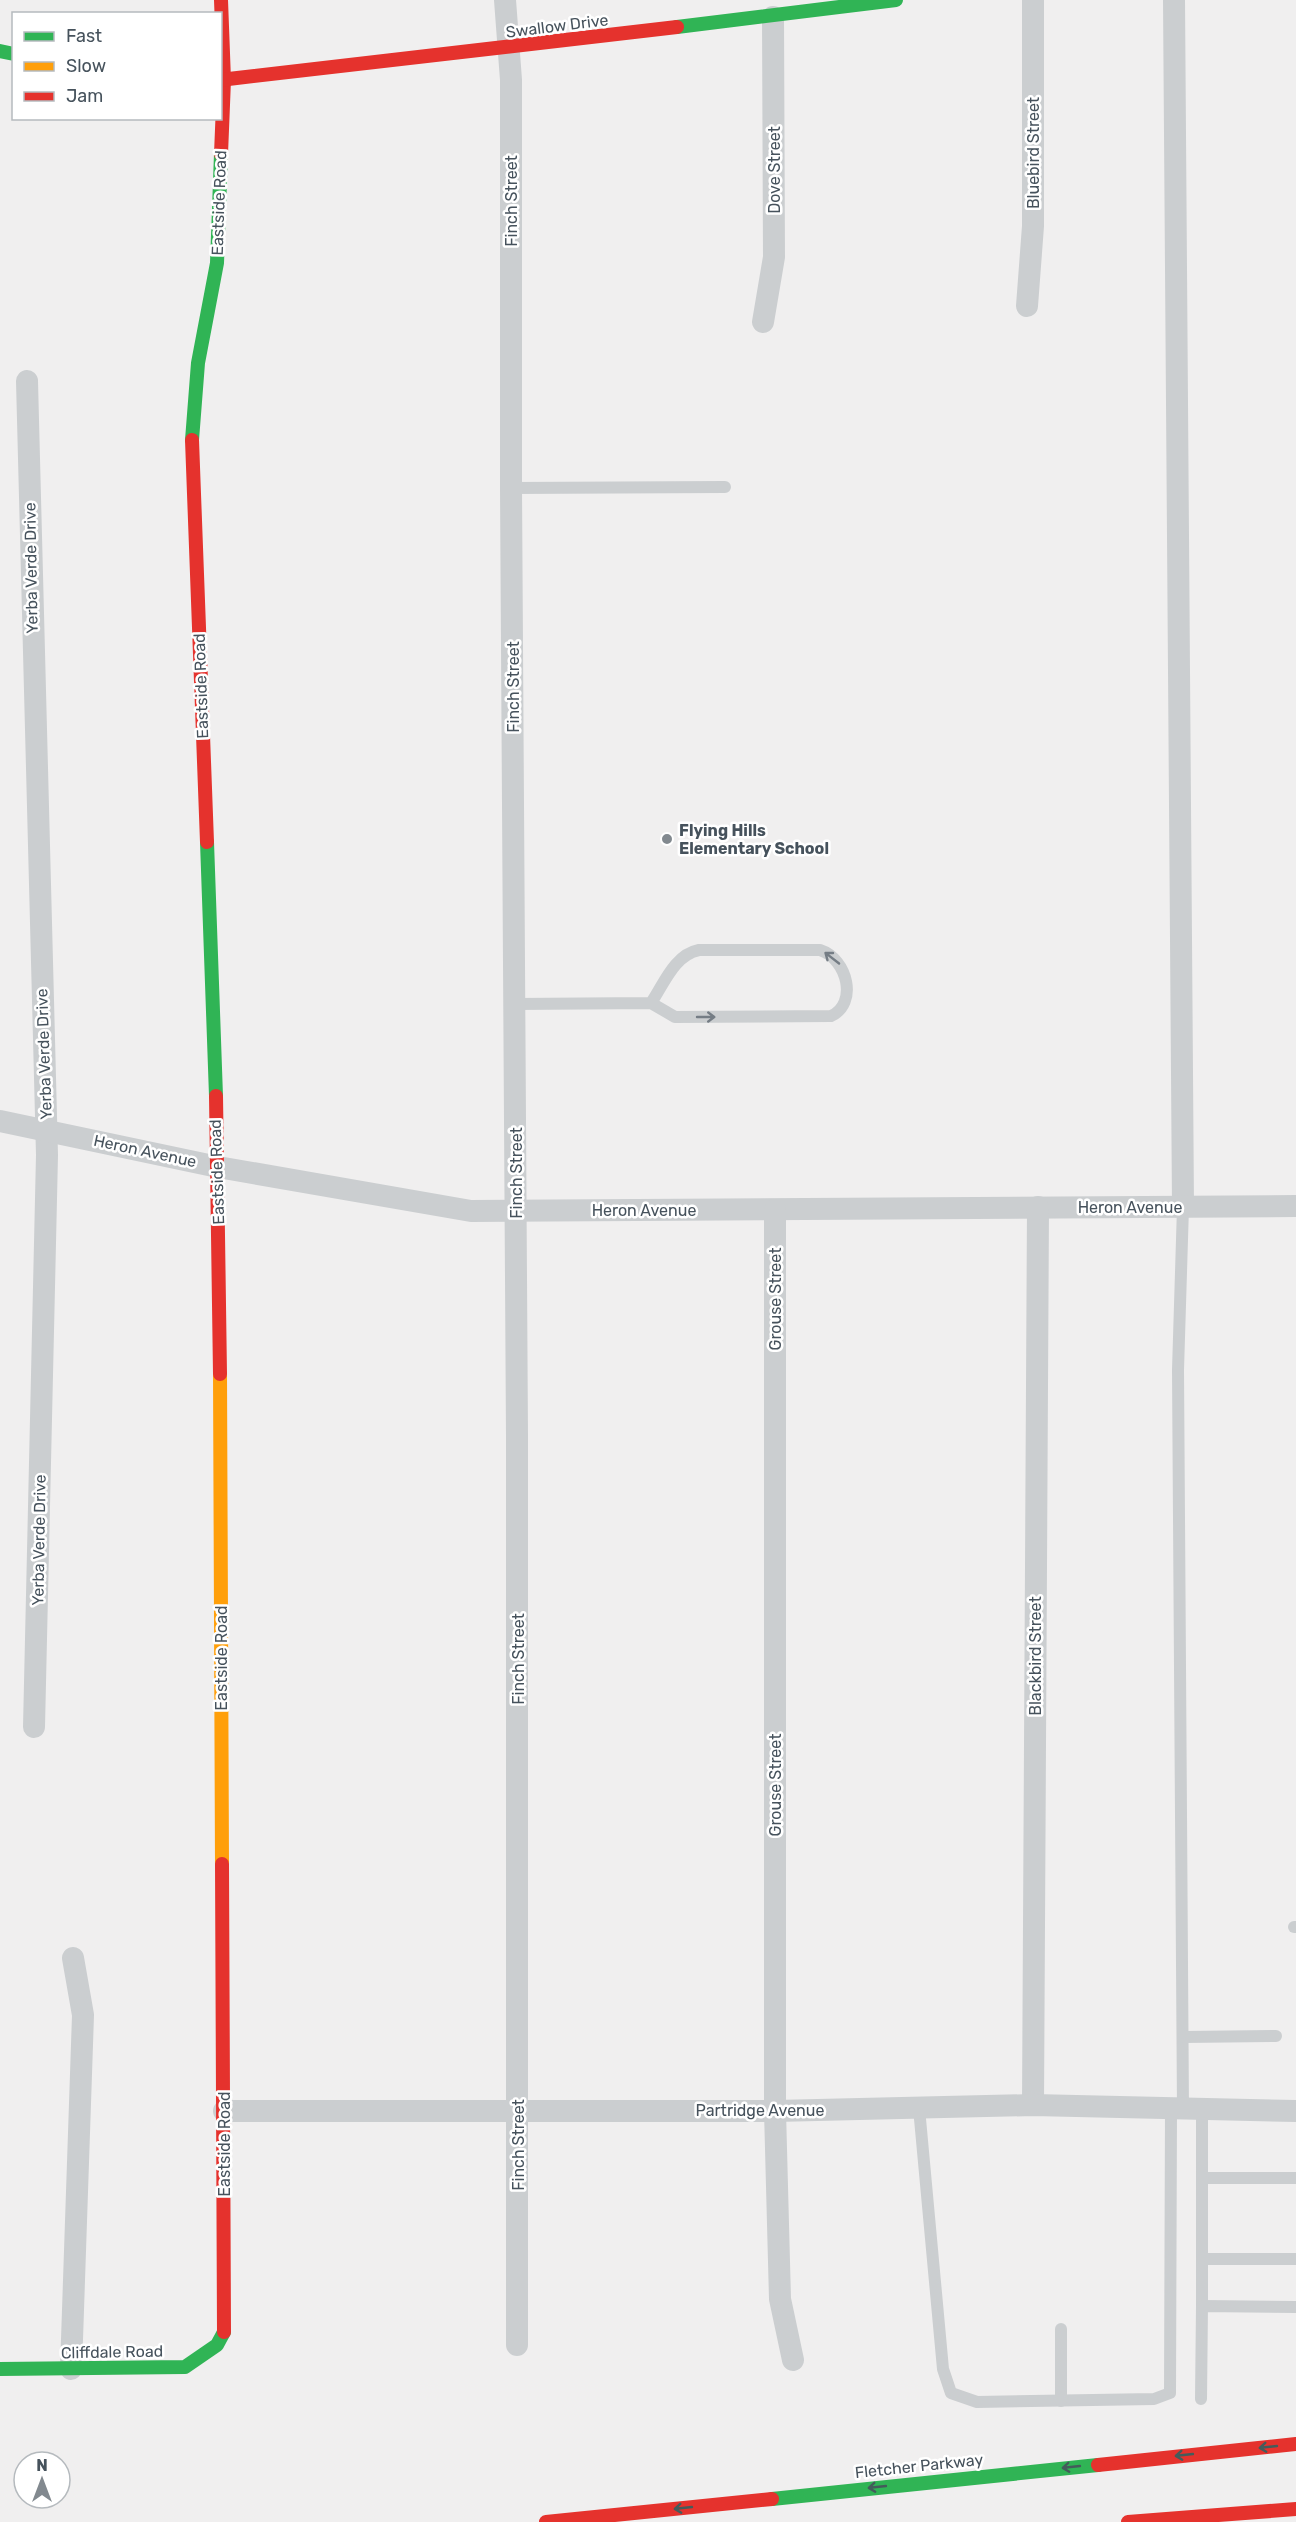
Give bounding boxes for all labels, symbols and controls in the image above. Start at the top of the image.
street label: Swallow Drive [505,10,609,42]
legend [12,12,222,120]
text: Fast [66,25,102,47]
text: Slow [66,55,106,77]
text: Jam [66,85,103,107]
street label: Bluebird Street [1024,97,1043,209]
street label: Dove Street [765,126,784,214]
street label: Eastside Road [208,150,230,256]
street label: Finch Street [502,155,521,247]
street label: Yerba Verde Drive [20,502,42,634]
street label: Eastside Road [190,633,212,739]
street label: Finch Street [504,641,523,733]
place label: Flying Hills Elementary School [679,821,829,858]
marker: Flying Hills Elementary School [660,832,674,846]
one-way arrow [824,951,840,964]
street label: Yerba Verde Drive [32,988,56,1120]
one-way arrow [696,1011,716,1023]
street label: Eastside Road [206,1119,228,1225]
street label: Finch Street [507,1127,526,1219]
street label: Heron Avenue [92,1131,198,1171]
street label: Heron Avenue [1078,1198,1182,1217]
street label: Heron Avenue [592,1201,696,1220]
street label: Grouse Street [766,1248,785,1350]
street label: Yerba Verde Drive [28,1474,50,1606]
street label: Blackbird Street [1026,1596,1045,1716]
street label: Eastside Road [212,1605,231,1711]
street label: Finch Street [509,1613,528,1705]
street label: Grouse Street [766,1734,785,1836]
street label: Eastside Road [215,2091,234,2197]
street label: Finch Street [509,2099,528,2191]
street label: Partridge Avenue [696,2101,824,2120]
street label: Cliffdale Road [61,2342,163,2362]
one-way arrow [1258,2442,1278,2453]
north arrow [12,2450,72,2510]
street label: Fletcher Parkway [854,2450,984,2482]
one-way arrow [1175,2450,1195,2461]
text: N [36,2456,48,2475]
one-way arrow [1062,2462,1082,2473]
one-way arrow [868,2482,888,2493]
one-way arrow [674,2503,694,2514]

